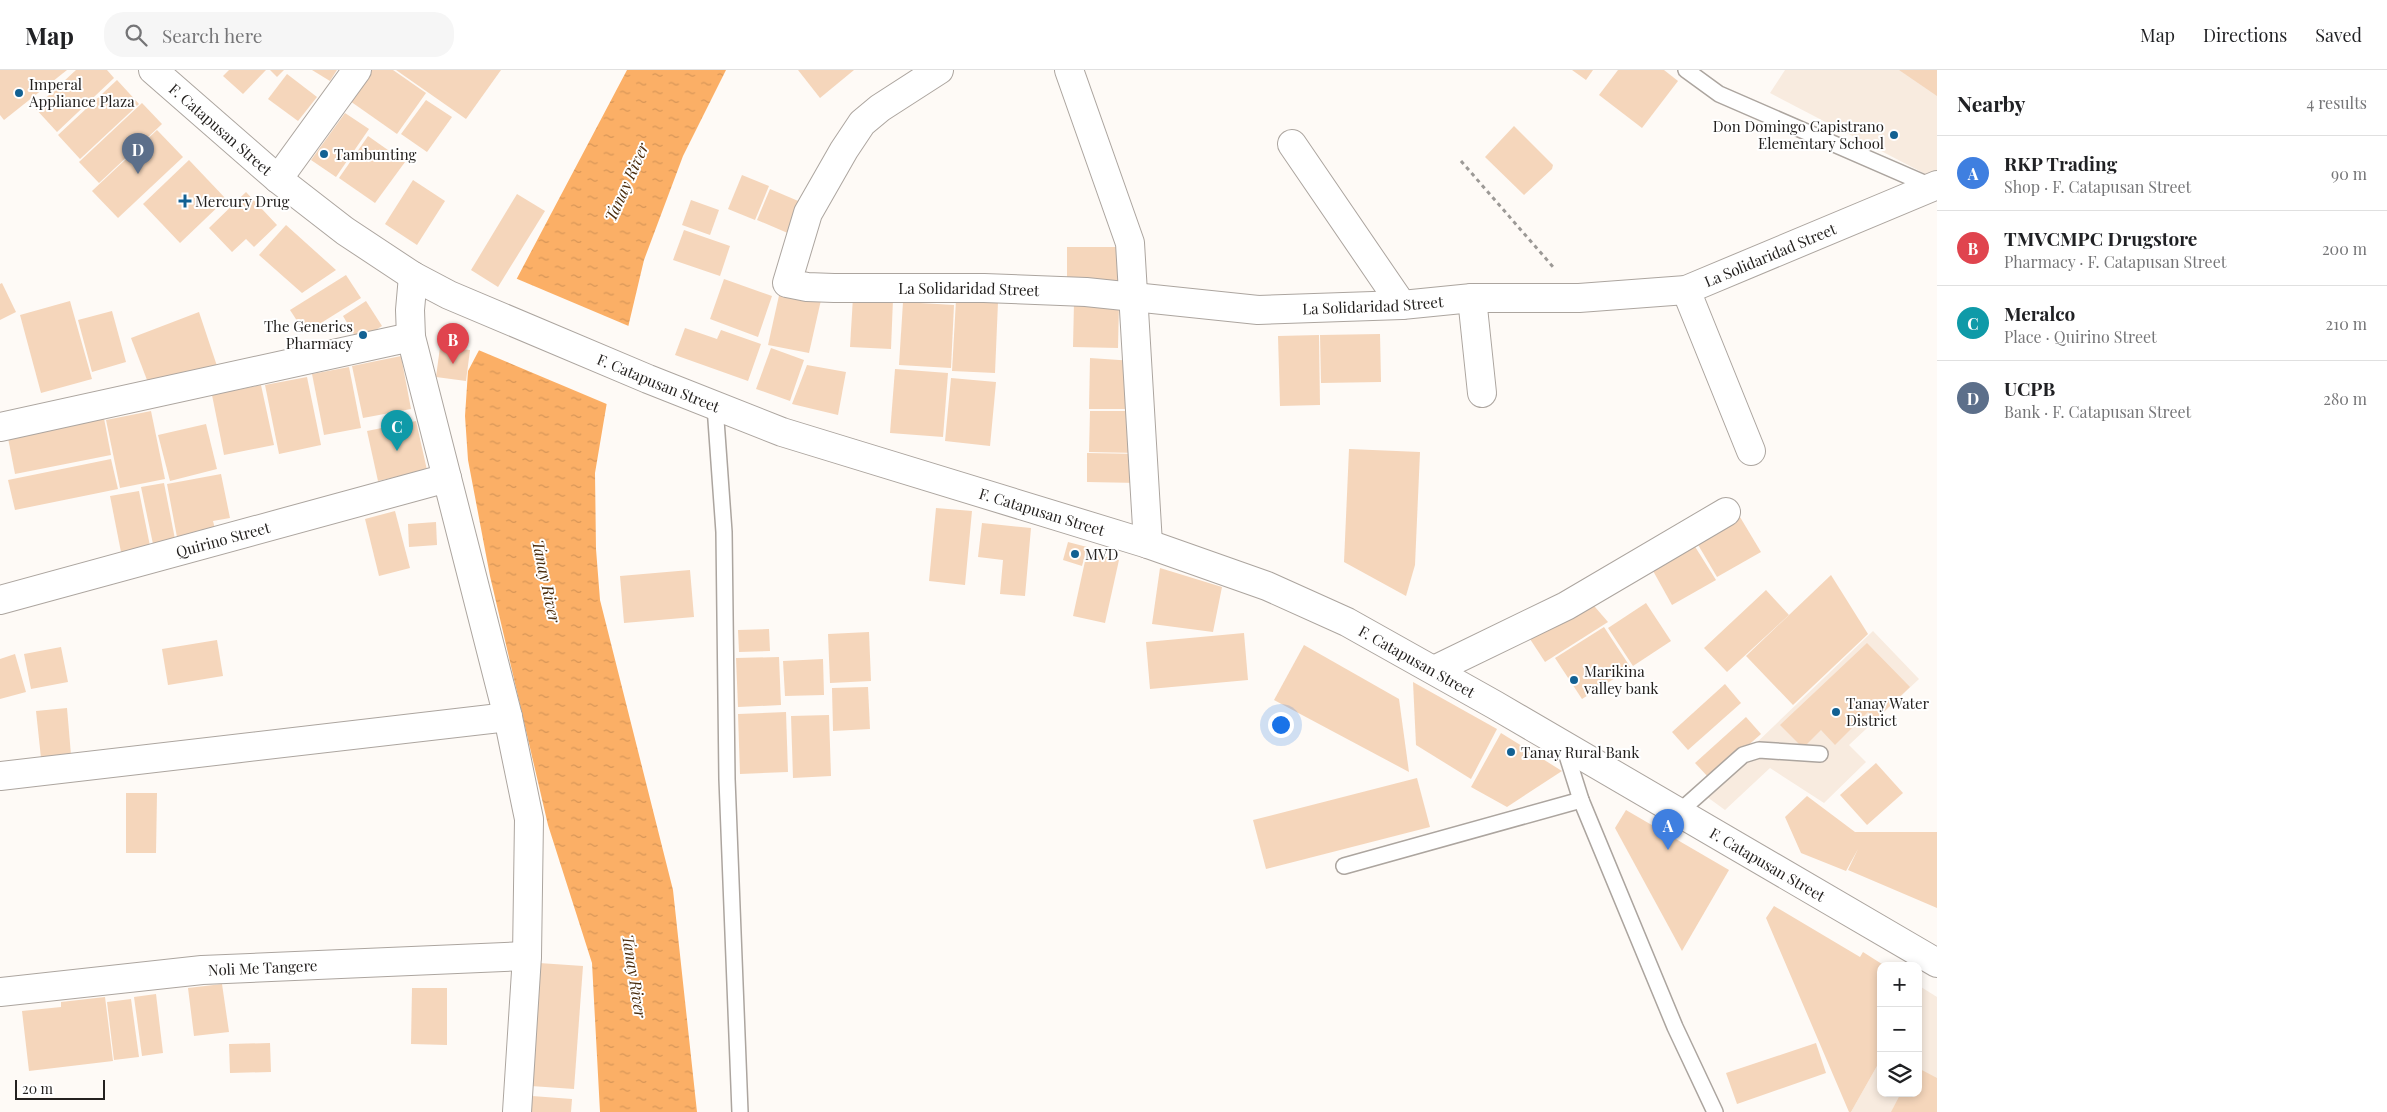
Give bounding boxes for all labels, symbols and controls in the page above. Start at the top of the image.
search box [104,12,454,57]
text: Map [25,19,74,51]
icon: search [122,21,150,49]
text: Search here [162,22,262,48]
text: Map [2140,23,2175,47]
text: Directions [2203,23,2287,47]
text: Saved [2315,23,2362,47]
place label: Imperal Appliance Plaza [28,74,135,111]
street label: F. Catapusan Street [165,79,277,180]
marker: Imperal Appliance Plaza [13,87,25,99]
text: Nearby [1957,89,2026,117]
text: 4 results [2306,92,2367,113]
place label: Don Domingo Capistrano Elementary School [1713,116,1884,153]
marker: Don Domingo Capistrano Elementary School [1888,129,1900,141]
pin: D [122,133,154,174]
water label: Tanay River [599,138,653,225]
place label: Tambunting [334,144,417,164]
marker: Tambunting [318,148,330,160]
text: RKP Trading [2004,150,2117,176]
text: A [1968,163,1978,184]
text: 90 m [2331,163,2367,184]
text: Shop · F. Catapusan Street [2004,176,2191,197]
place label: Mercury Drug [195,191,290,211]
marker: Mercury Drug [179,195,191,207]
street label: La Solidaridad Street [1701,218,1840,291]
text: TMVCMPC Drugstore [2004,225,2197,251]
text: B [1968,238,1978,259]
text: 200 m [2322,238,2367,259]
text: Pharmacy · F. Catapusan Street [2004,251,2226,272]
street label: La Solidaridad Street [898,278,1040,300]
street label: La Solidaridad Street [1302,291,1445,318]
text: Meralco [2004,300,2075,326]
text: C [1967,313,1979,334]
text: 210 m [2326,313,2367,334]
place label: The Generics Pharmacy [264,316,353,353]
pin: B [437,323,469,364]
text: Place · Quirino Street [2004,326,2157,347]
marker: The Generics Pharmacy [357,329,369,341]
street label: F. Catapusan Street [594,349,723,417]
text: UCPB [2004,375,2055,401]
text: D [1967,388,1979,409]
text: 280 m [2323,388,2367,409]
text: Bank · F. Catapusan Street [2004,401,2191,422]
pin: C [381,410,413,451]
street label: F. Catapusan Street [977,483,1108,540]
street label: Quirino Street [174,517,273,562]
water label: Tanay River [528,538,566,625]
place label: MVD [1085,544,1119,564]
marker: MVD [1069,548,1081,560]
street label: F. Catapusan Street [1355,621,1479,702]
place label: Marikina valley bank [1583,661,1659,698]
marker: Marikina valley bank [1568,674,1580,686]
place label: Tanay Water District [1846,693,1930,730]
marker: Tanay Water District [1830,706,1842,718]
your location [1268,712,1294,738]
place label: Tanay Rural Bank [1521,742,1640,762]
marker: Tanay Rural Bank [1505,746,1517,758]
pin: A [1652,809,1684,850]
street label: F. Catapusan Street [1706,823,1830,906]
water label: Tanay River [618,933,652,1020]
street label: Noli Me Tangere [208,955,318,980]
map controls [1877,962,1922,1097]
button: + [1877,962,1922,1007]
button: − [1877,1007,1922,1052]
button: layers [1877,1052,1922,1097]
scale bar [15,1077,105,1100]
text: 20 m [22,1079,53,1098]

